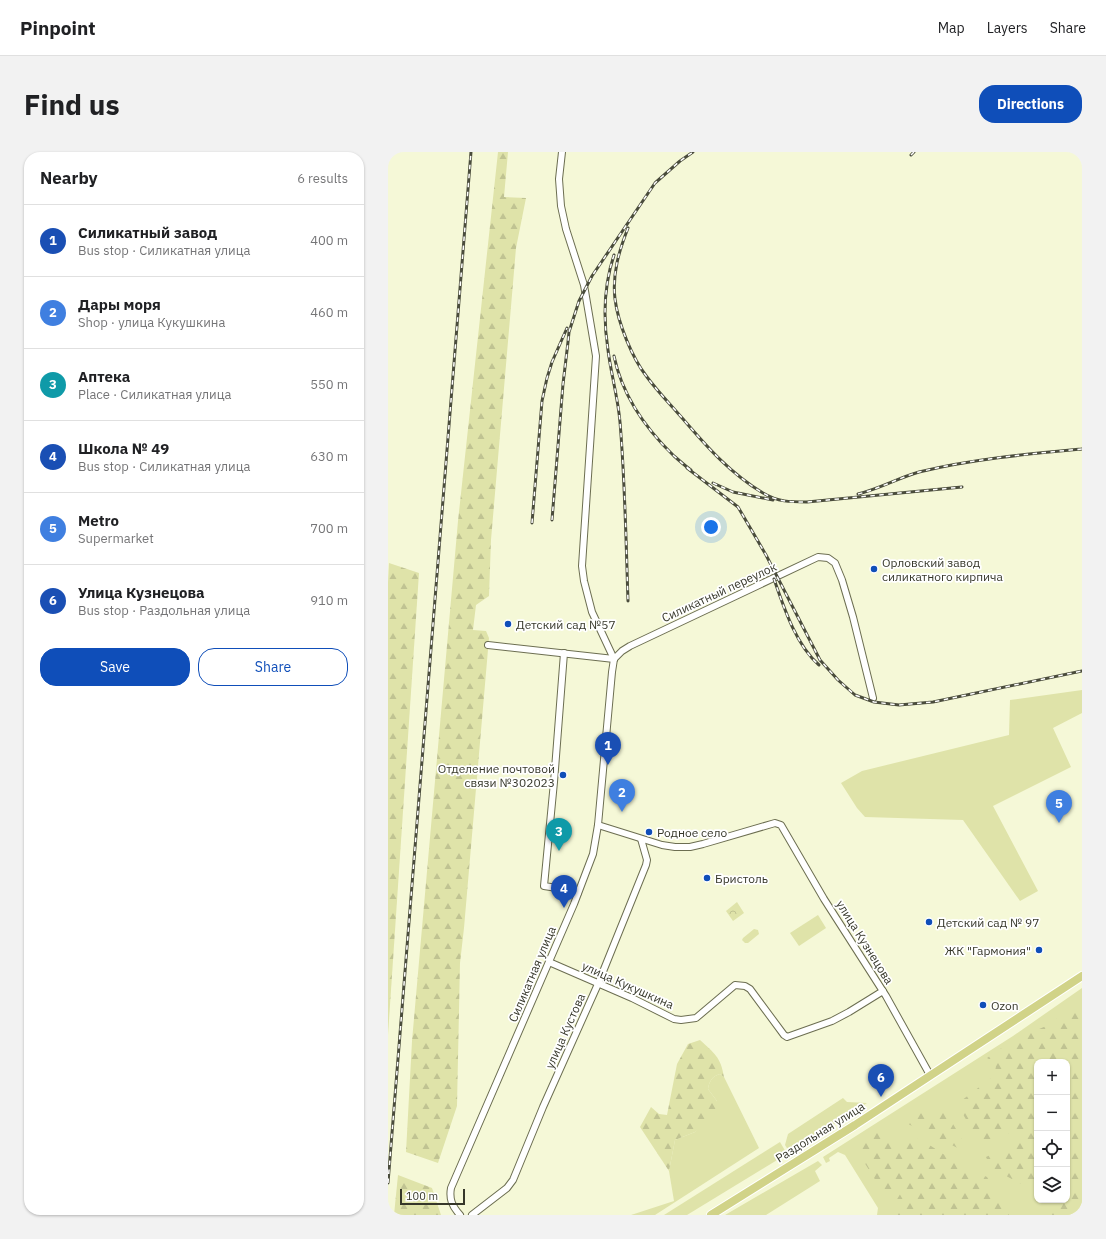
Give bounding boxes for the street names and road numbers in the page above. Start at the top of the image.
street label: Силикатный переулок [659,559,779,625]
street label: улица Кузнецова [833,897,897,987]
street label: Силикатная улица [505,923,559,1024]
street label: улица Кукушкина [580,958,677,1012]
street label: улица Кустова [542,990,589,1071]
street label: Раздольная улица [773,1098,868,1165]

